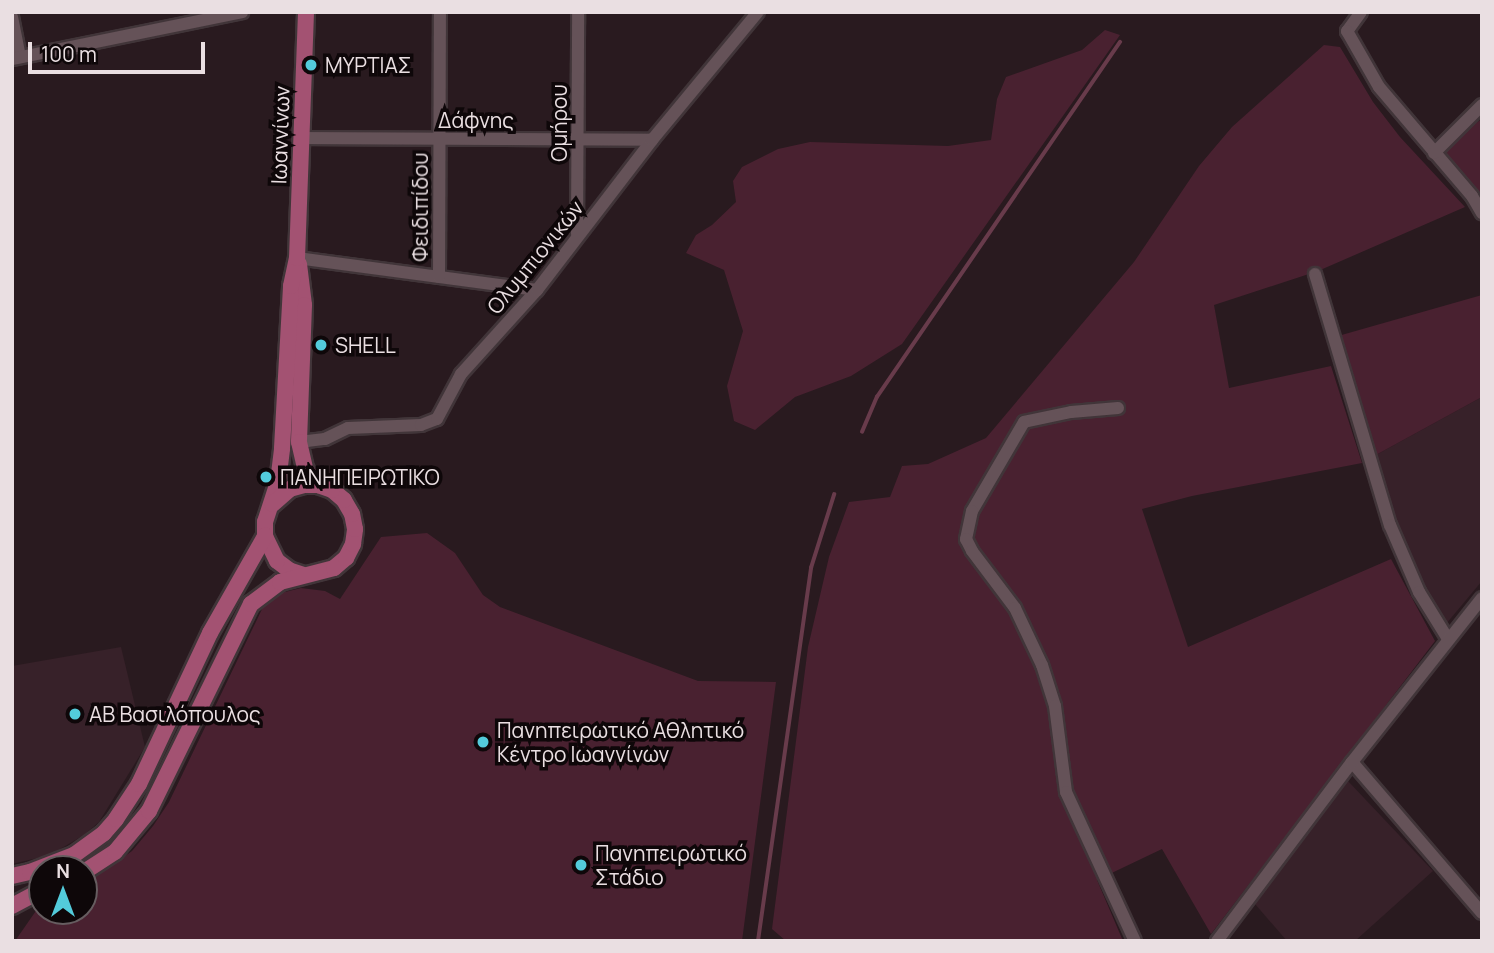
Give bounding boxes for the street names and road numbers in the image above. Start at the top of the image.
street label: Ομήρου [546,84,572,162]
street label: Ιωαννίνων [266,85,294,185]
street label: Δάφνης [438,107,514,133]
street label: Φειδιπίδου [407,152,433,262]
street label: Ολυμπιονικών [482,195,588,319]

